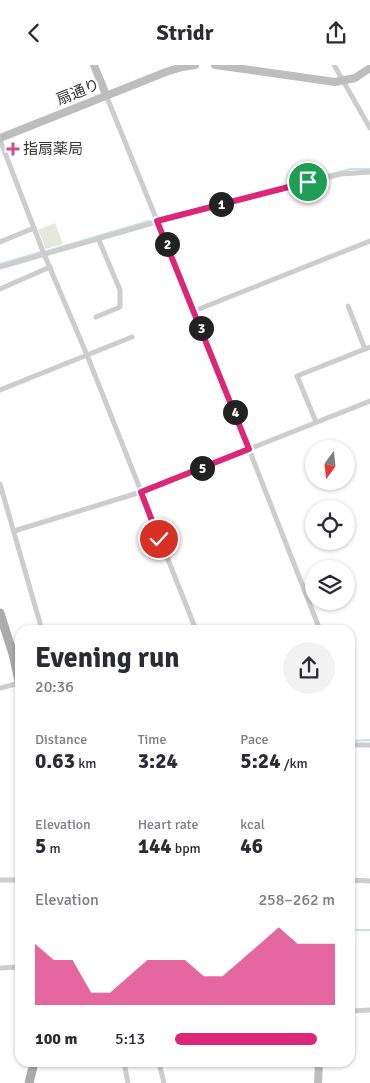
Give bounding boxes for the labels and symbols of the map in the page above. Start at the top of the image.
street label: 扇通り [54,75,102,109]
place label: 指扇薬局 [23,140,83,158]
marker: 指扇薬局 [7,143,19,155]
pin [287,161,329,203]
pin: 1 [208,191,234,217]
pin: 2 [154,231,180,257]
pin: 3 [188,315,214,341]
pin: 4 [222,399,248,425]
north arrow [305,440,355,490]
pin: 5 [190,455,214,481]
pin [138,518,180,560]

